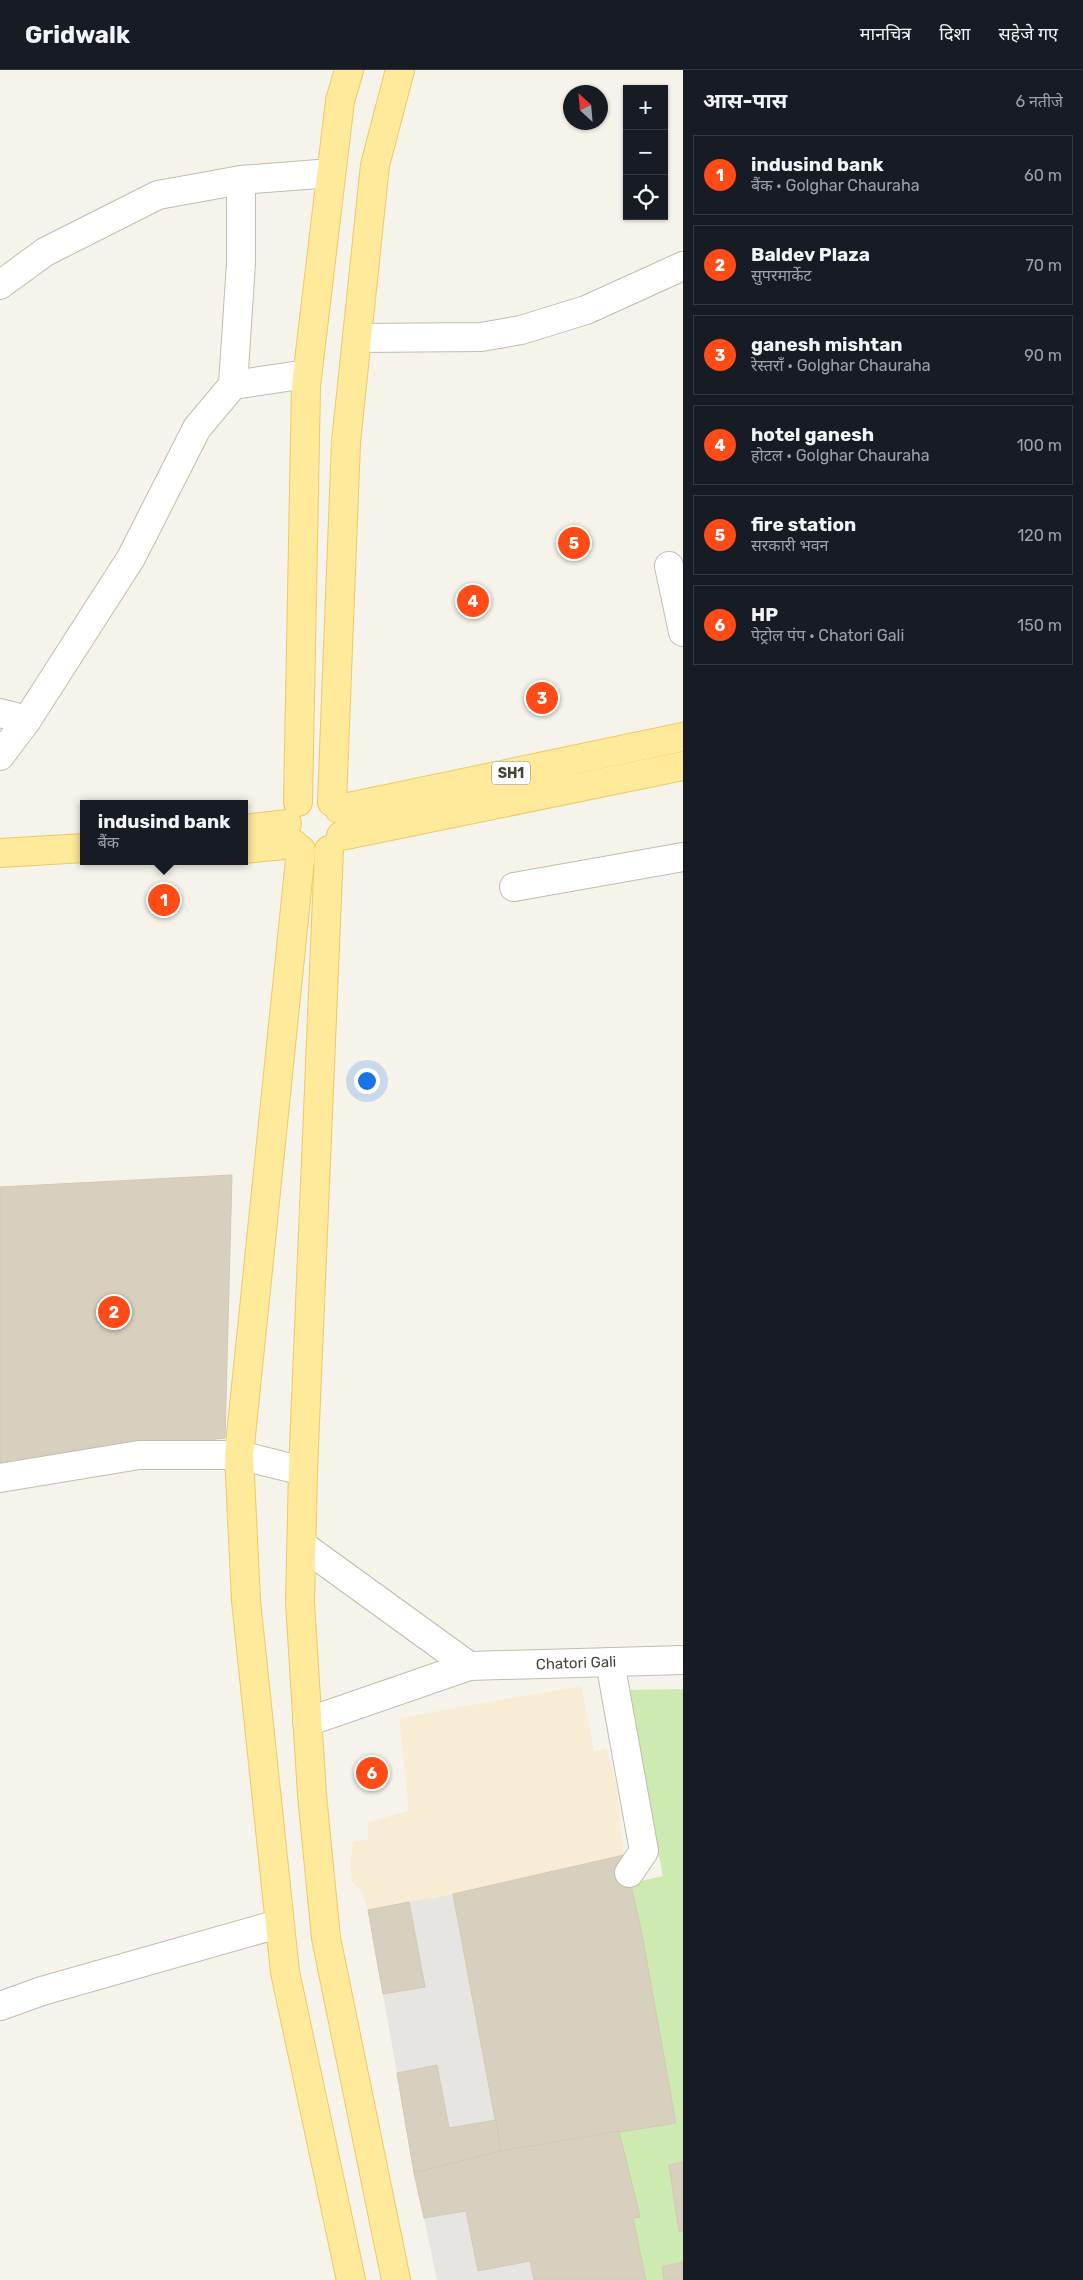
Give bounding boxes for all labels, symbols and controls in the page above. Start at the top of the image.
text: Gridwalk [25,21,130,49]
text: मानचित्र [860,23,911,45]
text: दिशा [939,23,970,45]
text: सहेजे गए [998,23,1058,45]
north arrow [563,85,608,130]
map controls [623,85,668,220]
button: + [623,85,668,130]
text: आस-पास [703,88,787,113]
text: 6 नतीजे [1015,92,1063,111]
button: − [623,130,668,175]
text: indusind bank [751,153,884,176]
text: 1 [716,166,724,185]
text: 60 m [1024,166,1062,185]
button: locate [623,175,668,220]
text: बैंक · Golghar Chauraha [751,176,920,195]
text: Baldev Plaza [751,243,870,266]
text: 2 [715,256,725,275]
text: 70 m [1025,256,1062,275]
text: सुपरमार्केट [751,266,812,285]
text: ganesh mishtan [751,333,903,356]
text: 3 [715,346,725,365]
text: 90 m [1024,346,1062,365]
text: रेस्तराँ · Golghar Chauraha [751,356,931,375]
text: hotel ganesh [751,423,874,446]
text: 4 [715,436,725,455]
text: 100 m [1017,436,1062,455]
text: होटल · Golghar Chauraha [751,446,930,465]
text: fire station [751,513,856,536]
pin: 5 [558,524,590,562]
text: 5 [715,526,725,545]
text: 120 m [1017,526,1062,545]
text: सरकारी भवन [751,536,828,555]
pin: 4 [457,582,489,620]
text: HP [751,603,778,626]
text: 6 [715,616,725,635]
text: 150 m [1017,616,1062,635]
text: पेट्रोल पंप · Chatori Gali [751,626,904,645]
pin: 3 [526,679,558,717]
road number: SH1 [492,761,530,784]
popup [80,800,248,865]
text: indusind bank [98,810,230,833]
text: बैंक [98,833,119,852]
pin: 1 [148,881,180,919]
your location [354,1068,380,1094]
pin: 2 [98,1293,130,1331]
street label: Chatori Gali [535,1653,617,1673]
pin: 6 [356,1754,388,1792]

